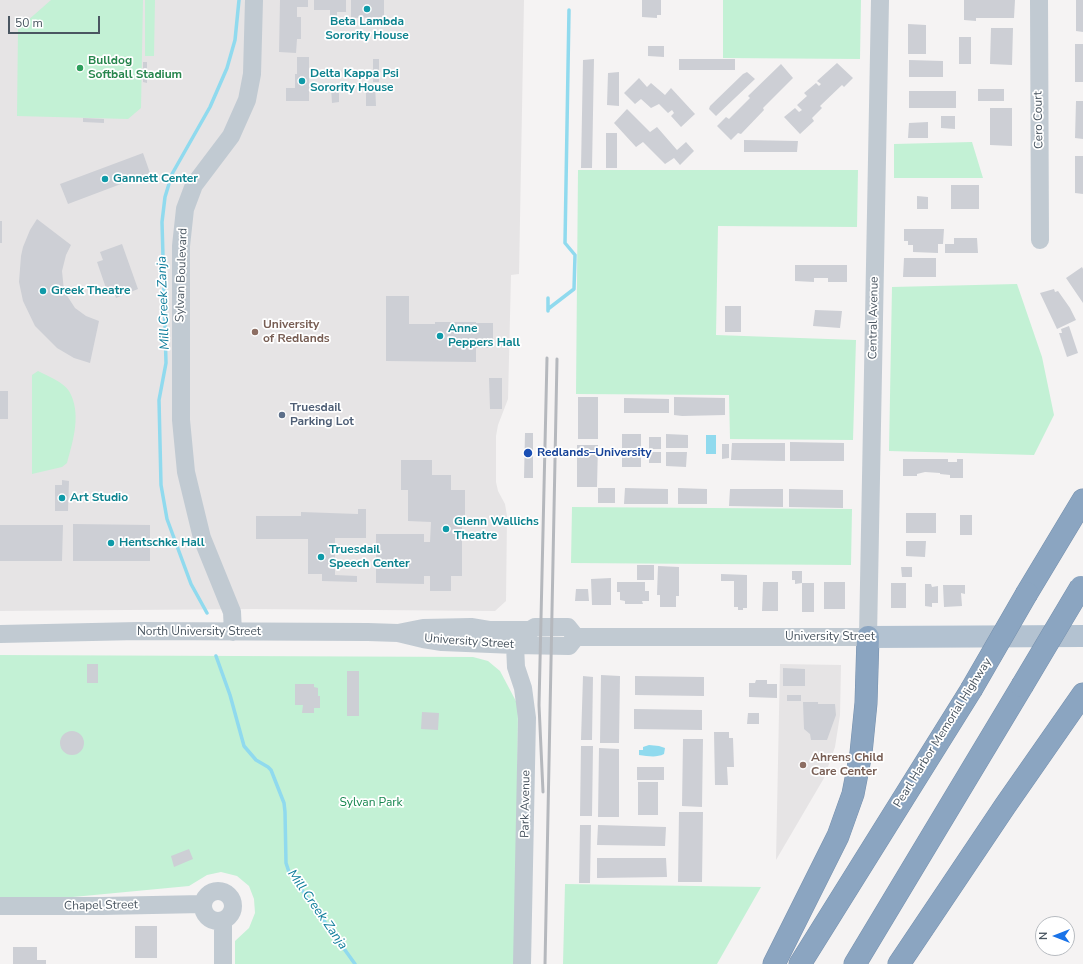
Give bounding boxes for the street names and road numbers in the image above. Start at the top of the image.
street label: Cero Court [1031,91,1047,149]
street label: Sylvan Boulevard [173,228,191,322]
street label: Central Avenue [866,276,882,360]
street label: North University Street [137,625,261,639]
street label: University Street [785,630,875,644]
street label: University Street [424,632,514,652]
street label: Pearl Harbor Memorial Highway [891,656,995,810]
street label: Park Avenue [518,770,534,838]
street label: Chapel Street [64,898,138,914]

